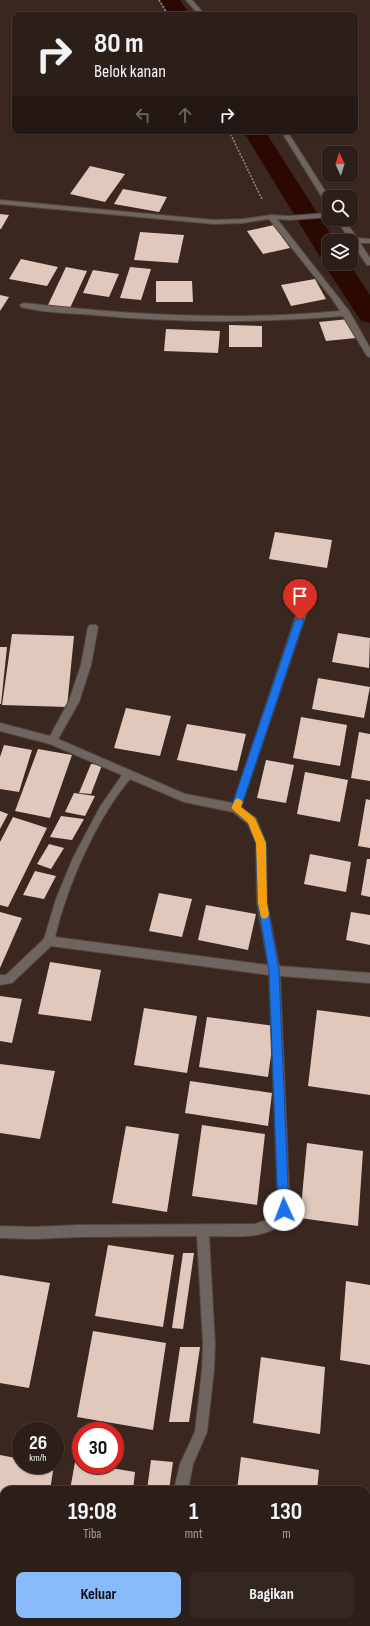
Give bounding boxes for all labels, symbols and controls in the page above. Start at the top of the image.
text: 80 m [94,27,143,60]
icon: right [28,28,80,80]
text: Belok kanan [94,61,166,82]
icon: left [132,104,154,126]
icon: ahead [174,104,196,126]
icon: right [216,104,238,126]
north arrow [322,146,358,182]
map controls [322,146,358,270]
button: search [322,190,358,226]
button: layers [322,234,358,270]
pin [283,579,317,620]
icon: arrive [289,585,311,607]
position arrow [263,1189,305,1231]
speed limit sign: 30 [72,1422,124,1474]
text: 26 [29,1431,47,1455]
text: km/h [29,1452,47,1464]
text: 19:08 [68,1497,117,1526]
text: 1 [189,1497,198,1526]
text: 130 [271,1497,302,1526]
text: Tiba [83,1526,101,1542]
text: mnt [185,1526,203,1542]
text: m [282,1526,290,1542]
button: Keluar [16,1572,181,1618]
button: Bagikan [189,1572,354,1618]

